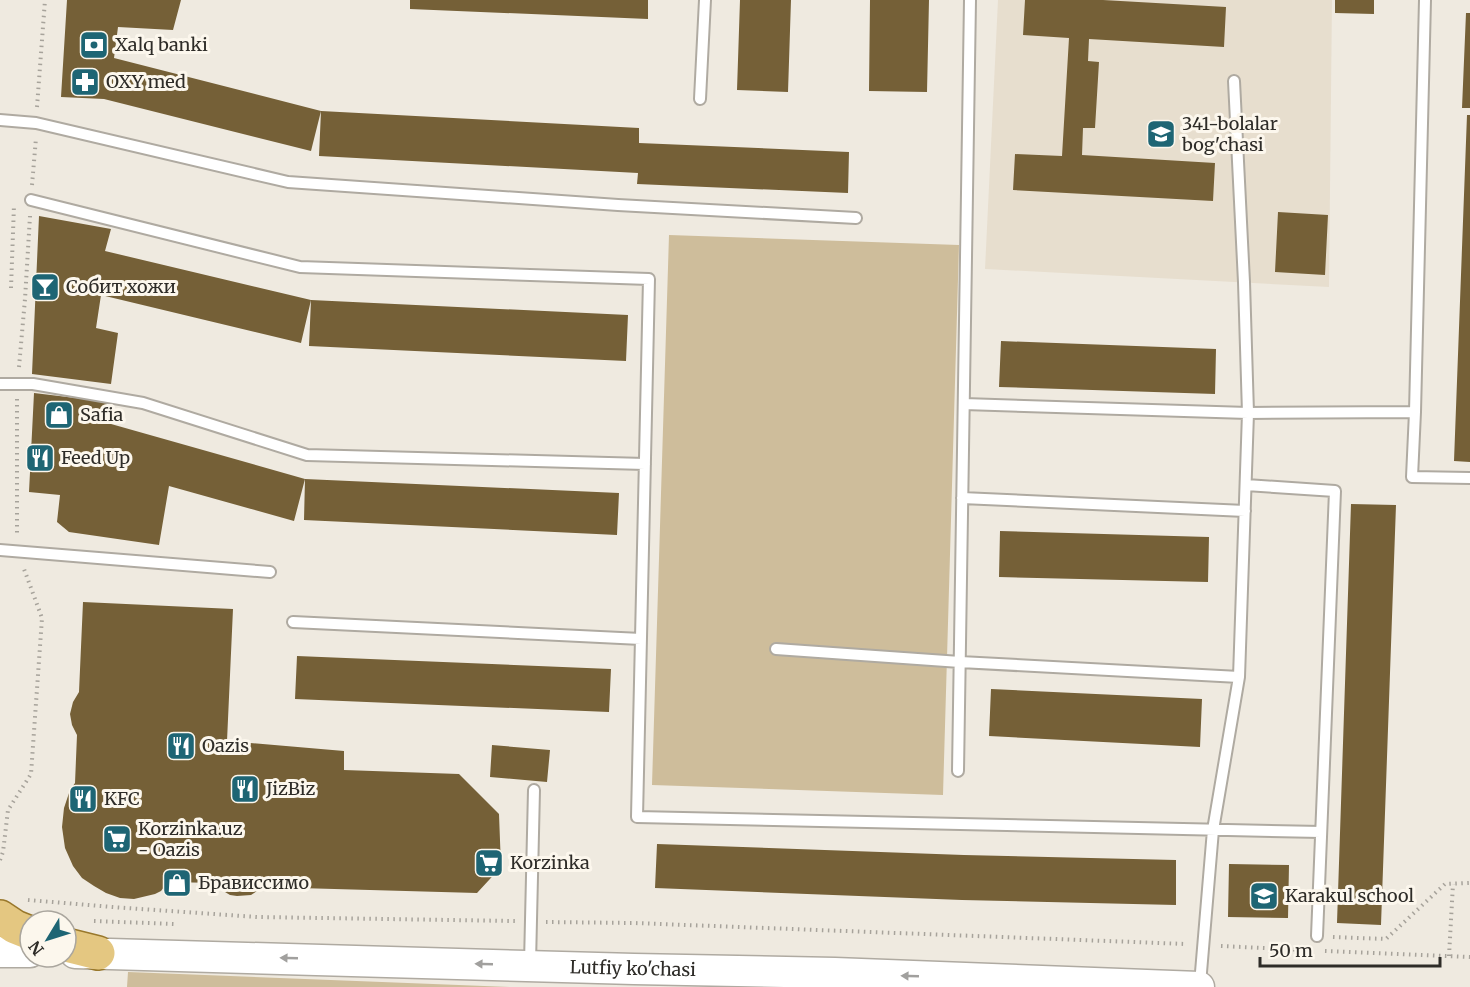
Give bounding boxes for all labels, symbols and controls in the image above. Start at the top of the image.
bank icon: Xalq banki [78,29,110,61]
place label: Xalq banki [115,33,208,56]
pharmacy icon: OXY med [69,66,101,98]
place label: OXY med [106,70,186,93]
place label: 341-bolalar bog'chasi [1181,112,1278,156]
school or university icon: 341-bolalar bog'chasi [1145,118,1177,150]
bar icon: Собит хожи [29,271,61,303]
place label: Собит хожи [66,275,176,298]
shop icon: Safia [43,399,75,431]
place label: Safia [80,403,124,426]
restaurant icon: Feed Up [24,442,56,474]
place label: Feed Up [61,446,130,469]
restaurant icon: Oazis [165,730,197,762]
place label: Oazis [202,734,249,757]
restaurant icon: JizBiz [229,773,261,805]
place label: JizBiz [265,777,315,800]
restaurant icon: KFC [67,783,99,815]
place label: KFC [104,787,140,810]
place label: Korzinka.uz - Oazis [138,817,243,861]
supermarket icon: Korzinka.uz - Oazis [101,823,133,855]
supermarket icon: Korzinka [473,847,505,879]
place label: Korzinka [510,851,590,874]
shop icon: Брависсимо [161,867,193,899]
place label: Брависсимо [198,871,309,894]
school or university icon: Karakul school [1248,880,1280,912]
place label: Karakul school [1285,884,1414,907]
north arrow [18,909,78,969]
scale bar [1260,930,1440,968]
text: N [24,937,48,959]
text: 50 m [1269,939,1313,962]
one-way arrow [280,954,299,963]
street label: Lutfiy ko'chasi [569,955,696,981]
one-way arrow [475,959,494,969]
one-way arrow [901,971,920,980]

